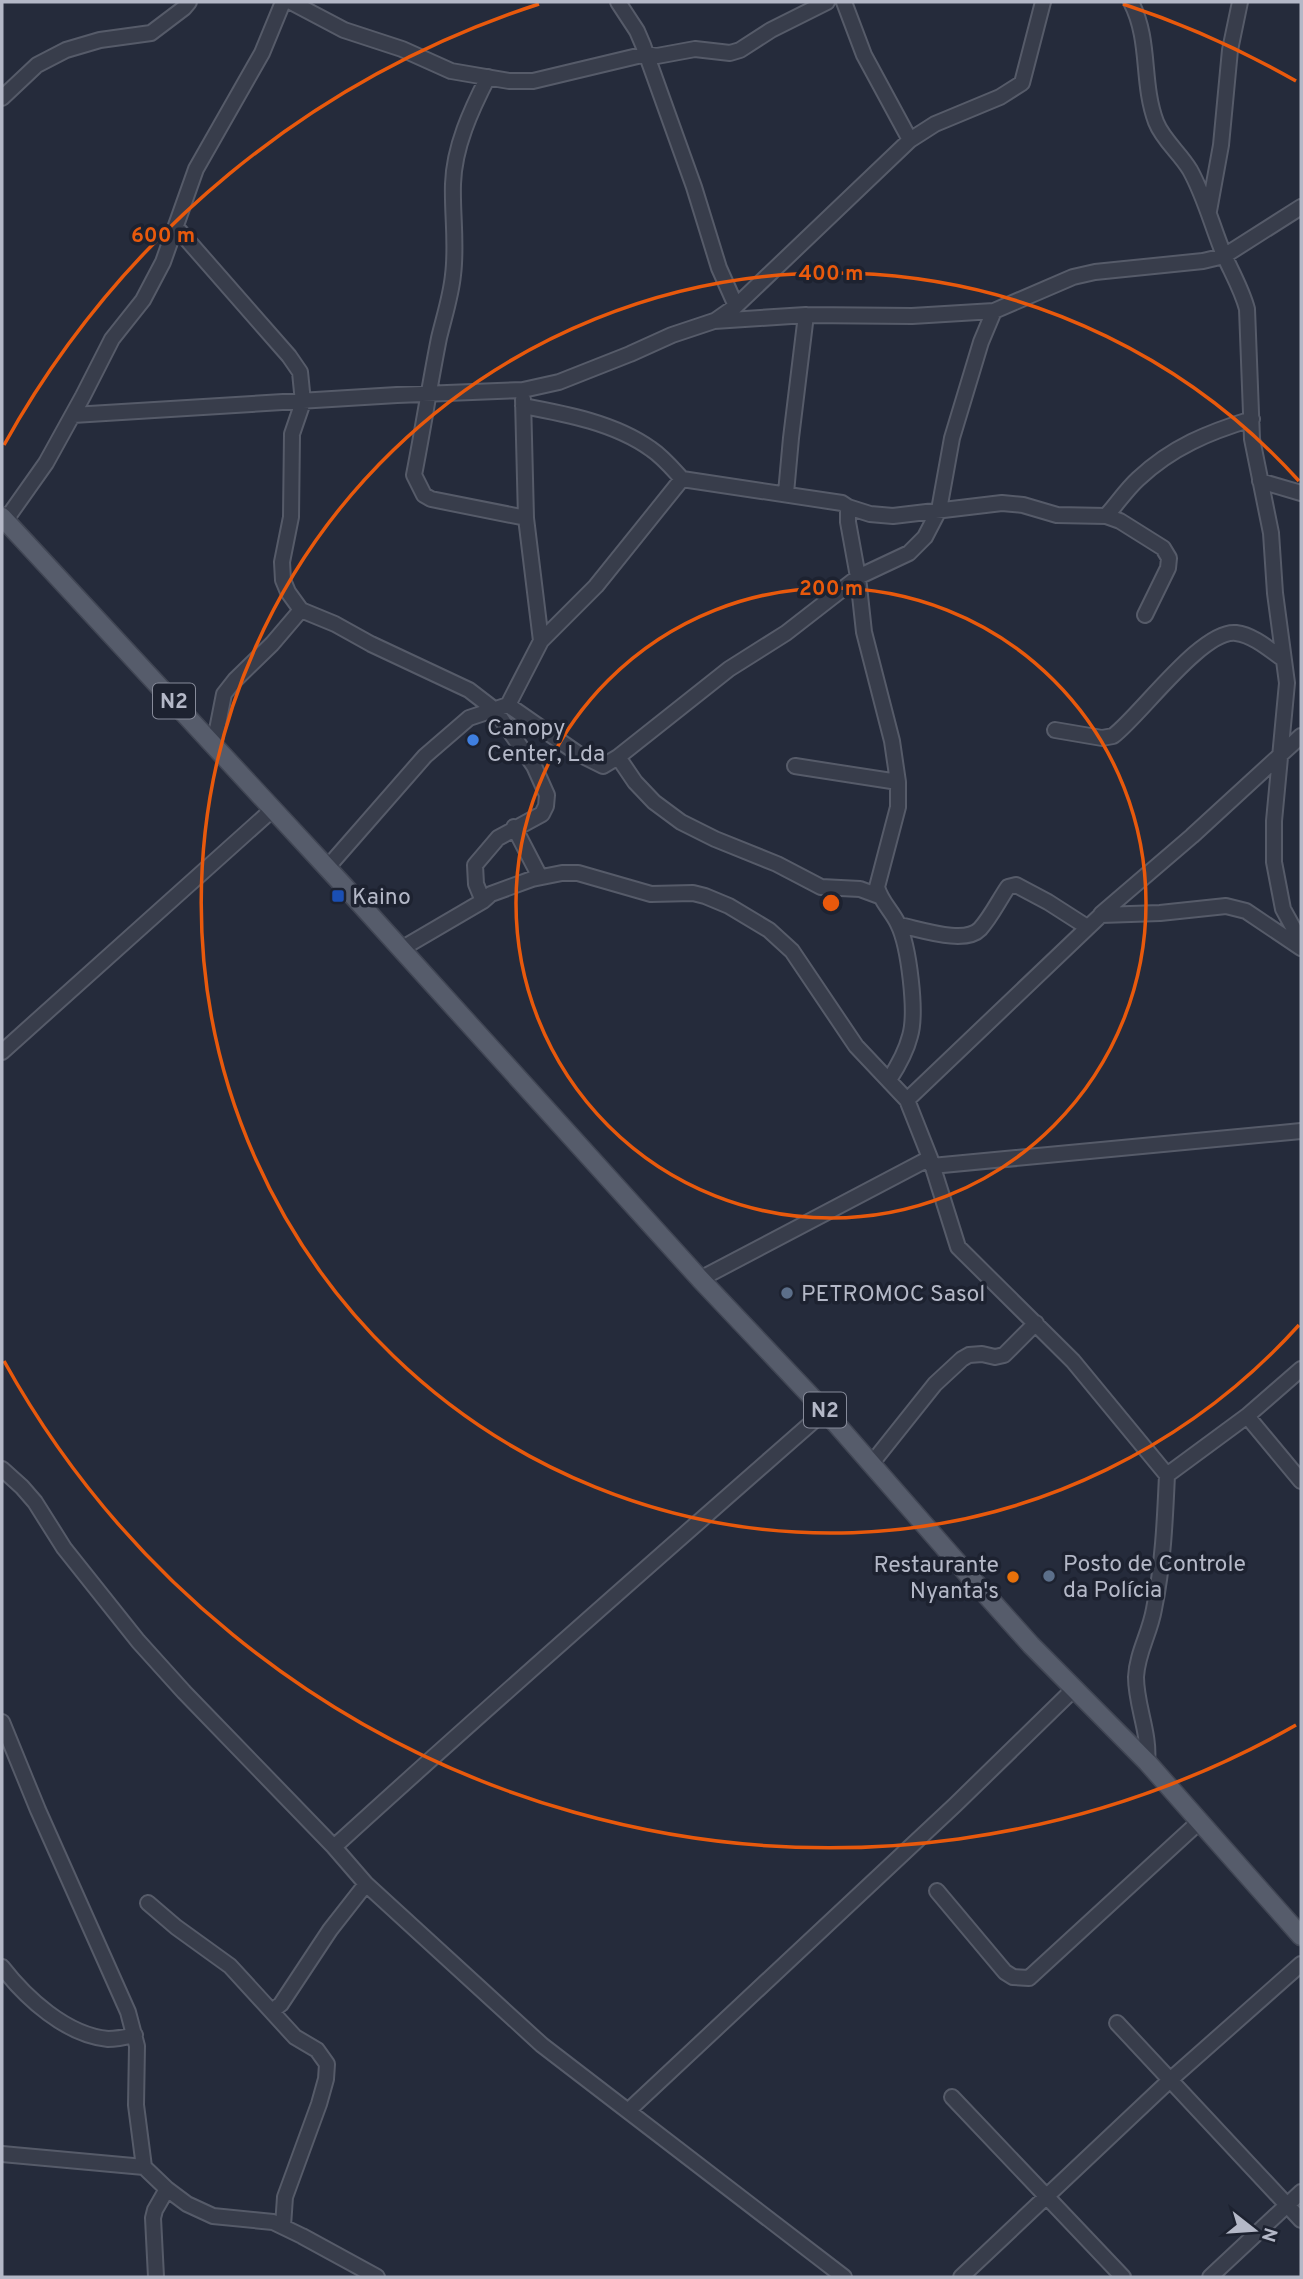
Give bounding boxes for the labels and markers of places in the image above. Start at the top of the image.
place label: Canopy Center, Lda [487,715,605,770]
marker: Canopy Center, Lda [465,732,481,748]
place label: Kaino [352,884,411,913]
marker: Kaino [330,888,346,904]
centre of rings [819,891,843,915]
place label: PETROMOC Sasol [801,1281,985,1310]
marker: PETROMOC Sasol [779,1285,795,1301]
place label: Posto de Controle da Polícia [1063,1551,1246,1606]
place label: Restaurante Nyanta's [874,1552,999,1607]
marker: Posto de Controle da Polícia [1041,1568,1057,1584]
marker: Restaurante Nyanta's [1005,1569,1021,1585]

